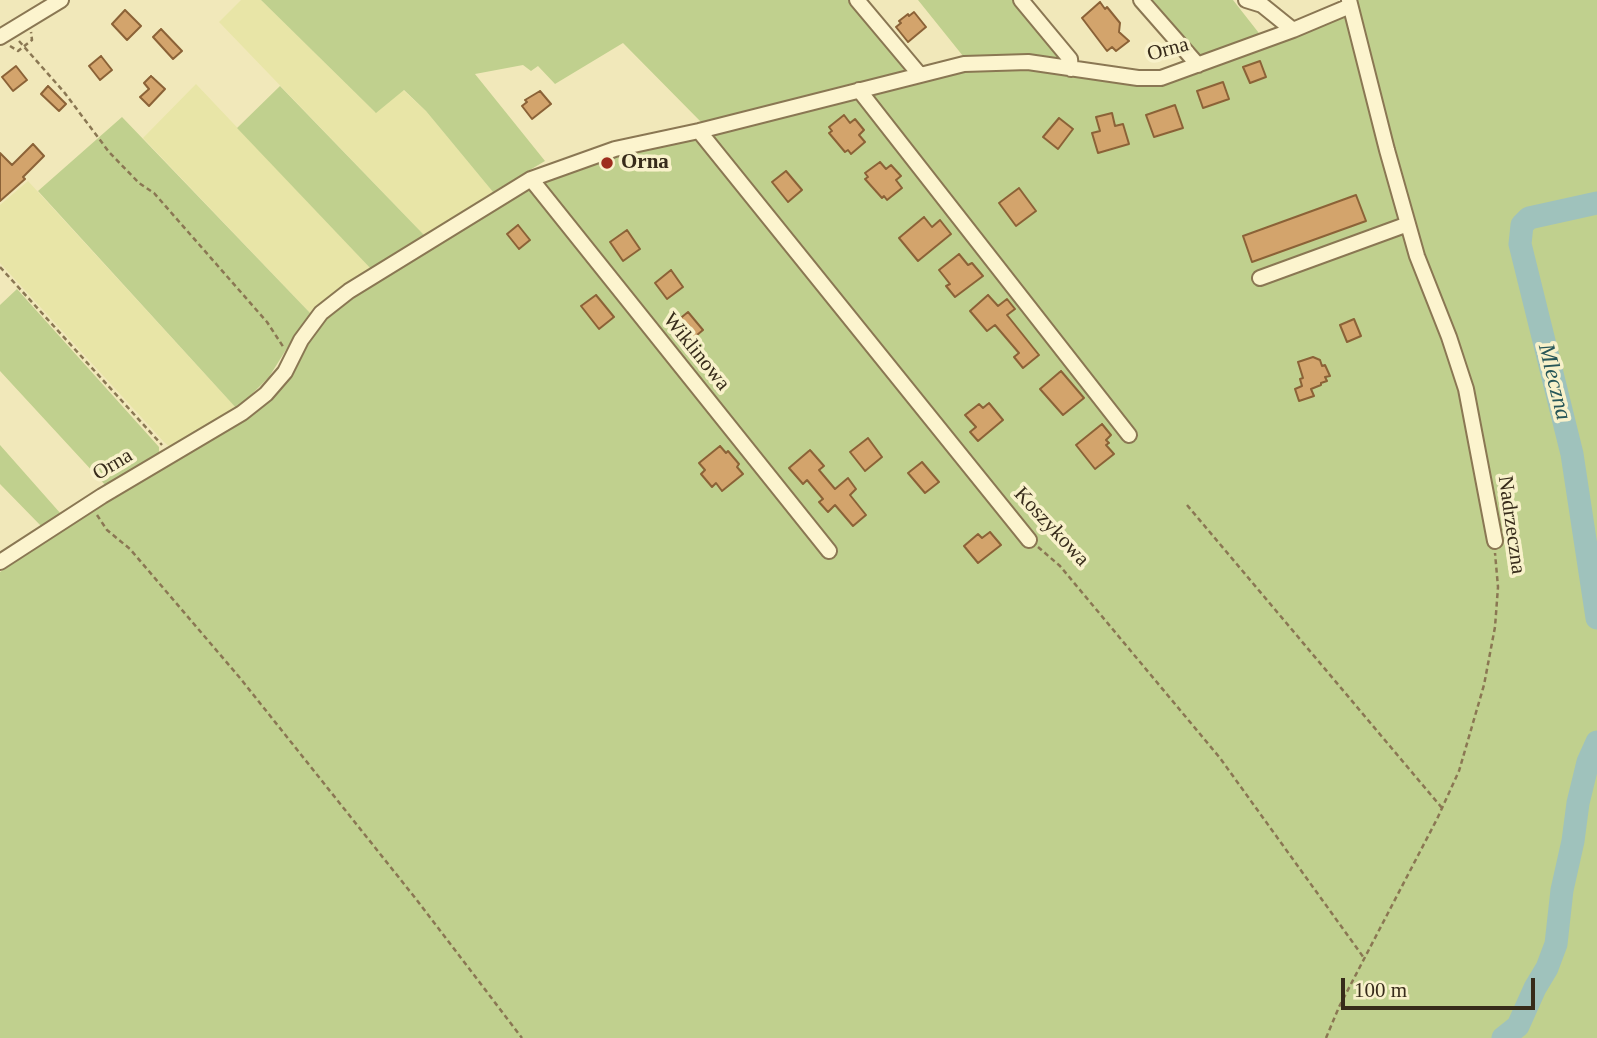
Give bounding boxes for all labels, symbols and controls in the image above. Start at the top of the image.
street label: Orna [1144,32,1192,68]
place label: Orna [621,150,669,176]
marker: Orna [599,155,615,171]
street label: Wiklinowa [657,308,735,396]
water label: Mleczna [1531,341,1577,423]
street label: Orna [89,443,137,487]
street label: Nadrzeczna [1492,474,1530,576]
street label: Koszykowa [1008,482,1094,572]
scale bar [1345,964,1539,1008]
text: 100 m [1354,978,1407,1002]

